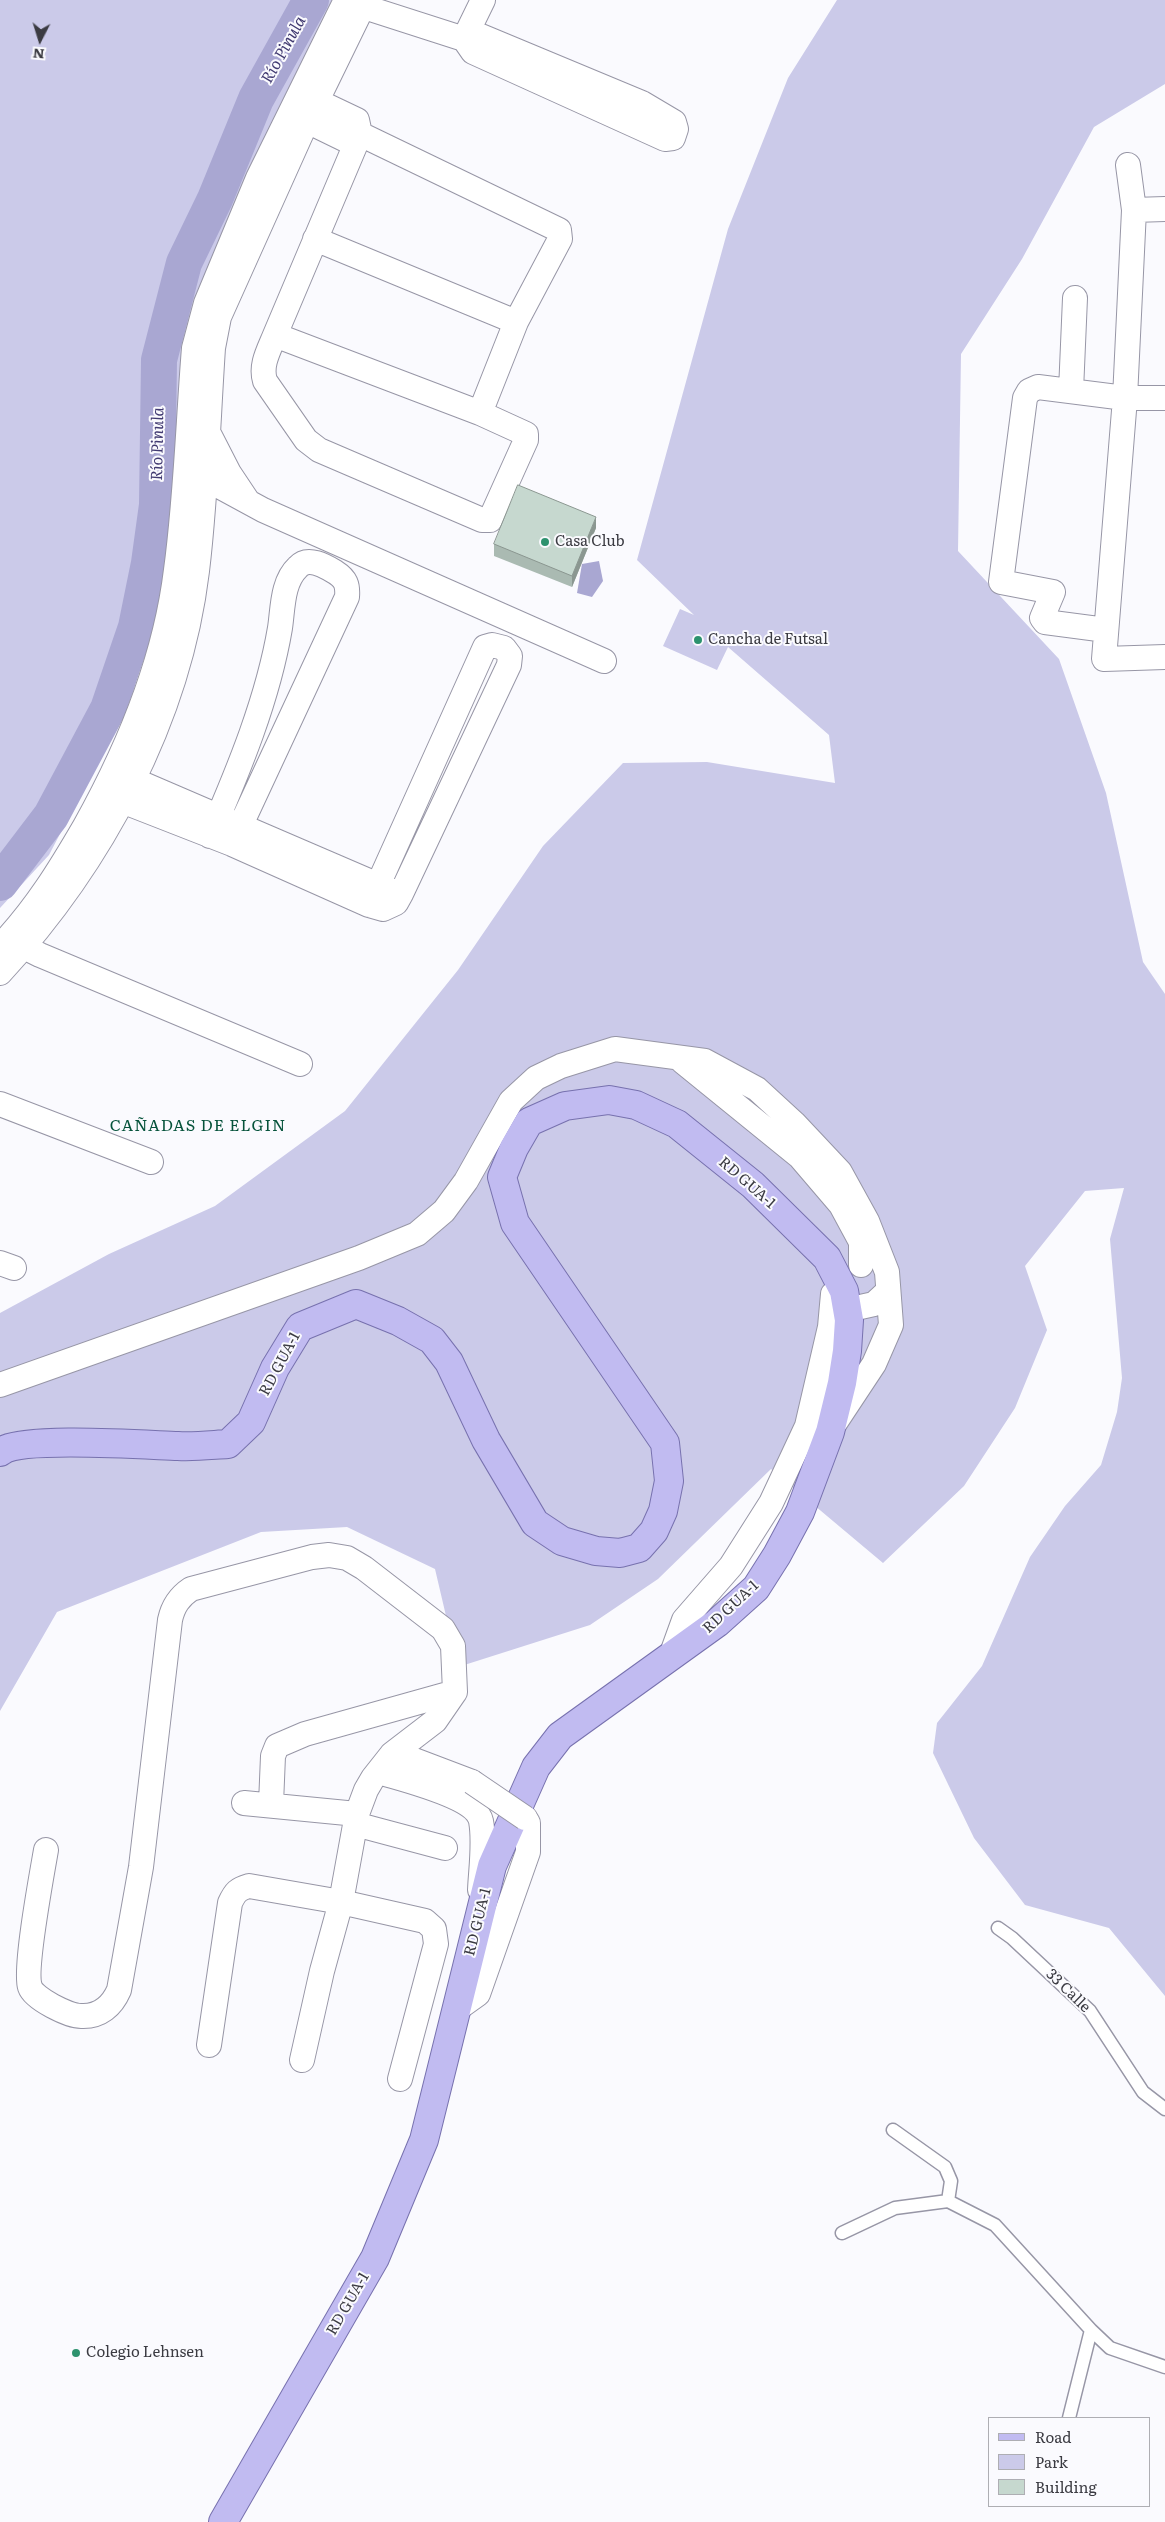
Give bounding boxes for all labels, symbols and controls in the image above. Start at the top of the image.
water label: Río Pinula [258,13,310,87]
north arrow [15,15,65,65]
text: N [32,44,45,65]
water label: Río Pinula [148,407,168,481]
place label: Casa Club [555,533,625,551]
marker: Casa Club [539,536,551,548]
place label: Cancha de Futsal [708,631,828,649]
marker: Cancha de Futsal [692,634,704,646]
district label: CAÑADAS DE ELGIN [108,1116,288,1136]
street label: RD GUA-1 [715,1153,779,1213]
street label: RD GUA-1 [256,1329,304,1399]
street label: RD GUA-1 [699,1577,763,1637]
street label: RD GUA-1 [461,1886,495,1958]
street label: 33 Calle [1042,1965,1094,2017]
street label: RD GUA-1 [323,2269,373,2339]
place label: Colegio Lehnsen [86,2344,204,2362]
marker: Colegio Lehnsen [70,2347,82,2359]
legend [988,2417,1150,2507]
text: Road [1035,2425,1071,2448]
text: Park [1035,2450,1068,2473]
text: Building [1035,2475,1097,2498]

